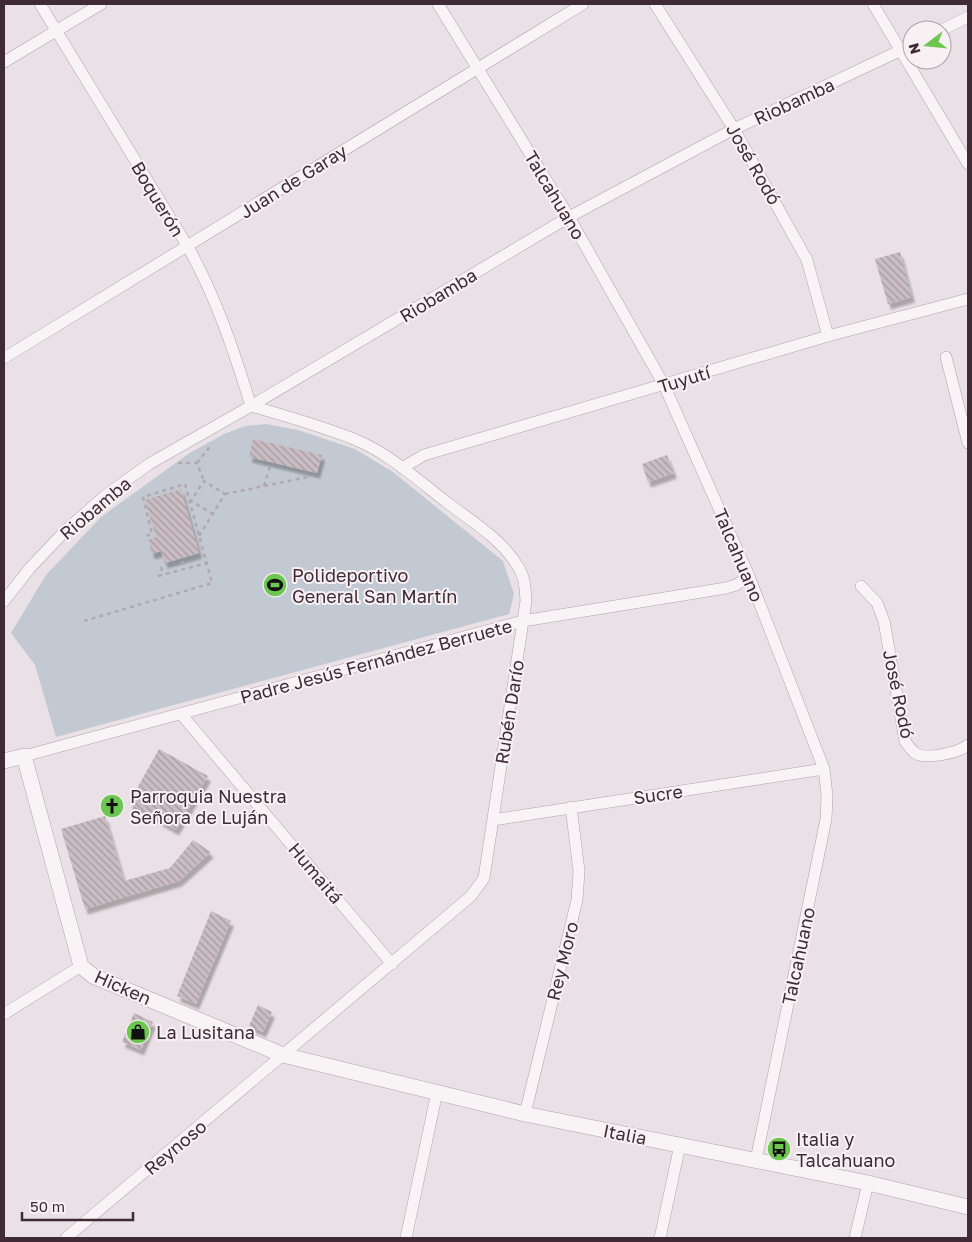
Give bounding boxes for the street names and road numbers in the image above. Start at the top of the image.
street label: Riobamba [750,73,838,129]
street label: José Rodó [722,120,786,208]
street label: Juan de Garay [235,139,351,223]
street label: Talcahuano [520,147,590,243]
street label: Boquerón [127,157,189,241]
street label: Riobamba [395,263,481,327]
street label: Tuyutí [655,360,714,397]
street label: Riobamba [55,472,135,544]
street label: Talcahuano [709,505,769,605]
street label: Padre Jesús Fernández Berruete [238,614,514,708]
street label: José Rodó [879,648,919,740]
street label: Rubén Darío [490,658,528,766]
street label: Sucre [632,780,684,808]
street label: Humaitá [284,838,348,908]
street label: Talcahuano [777,905,819,1007]
street label: Rey Moro [542,919,582,1003]
street label: Hicken [91,965,155,1009]
street label: Reynoso [139,1115,211,1179]
street label: Italia [601,1119,649,1149]

